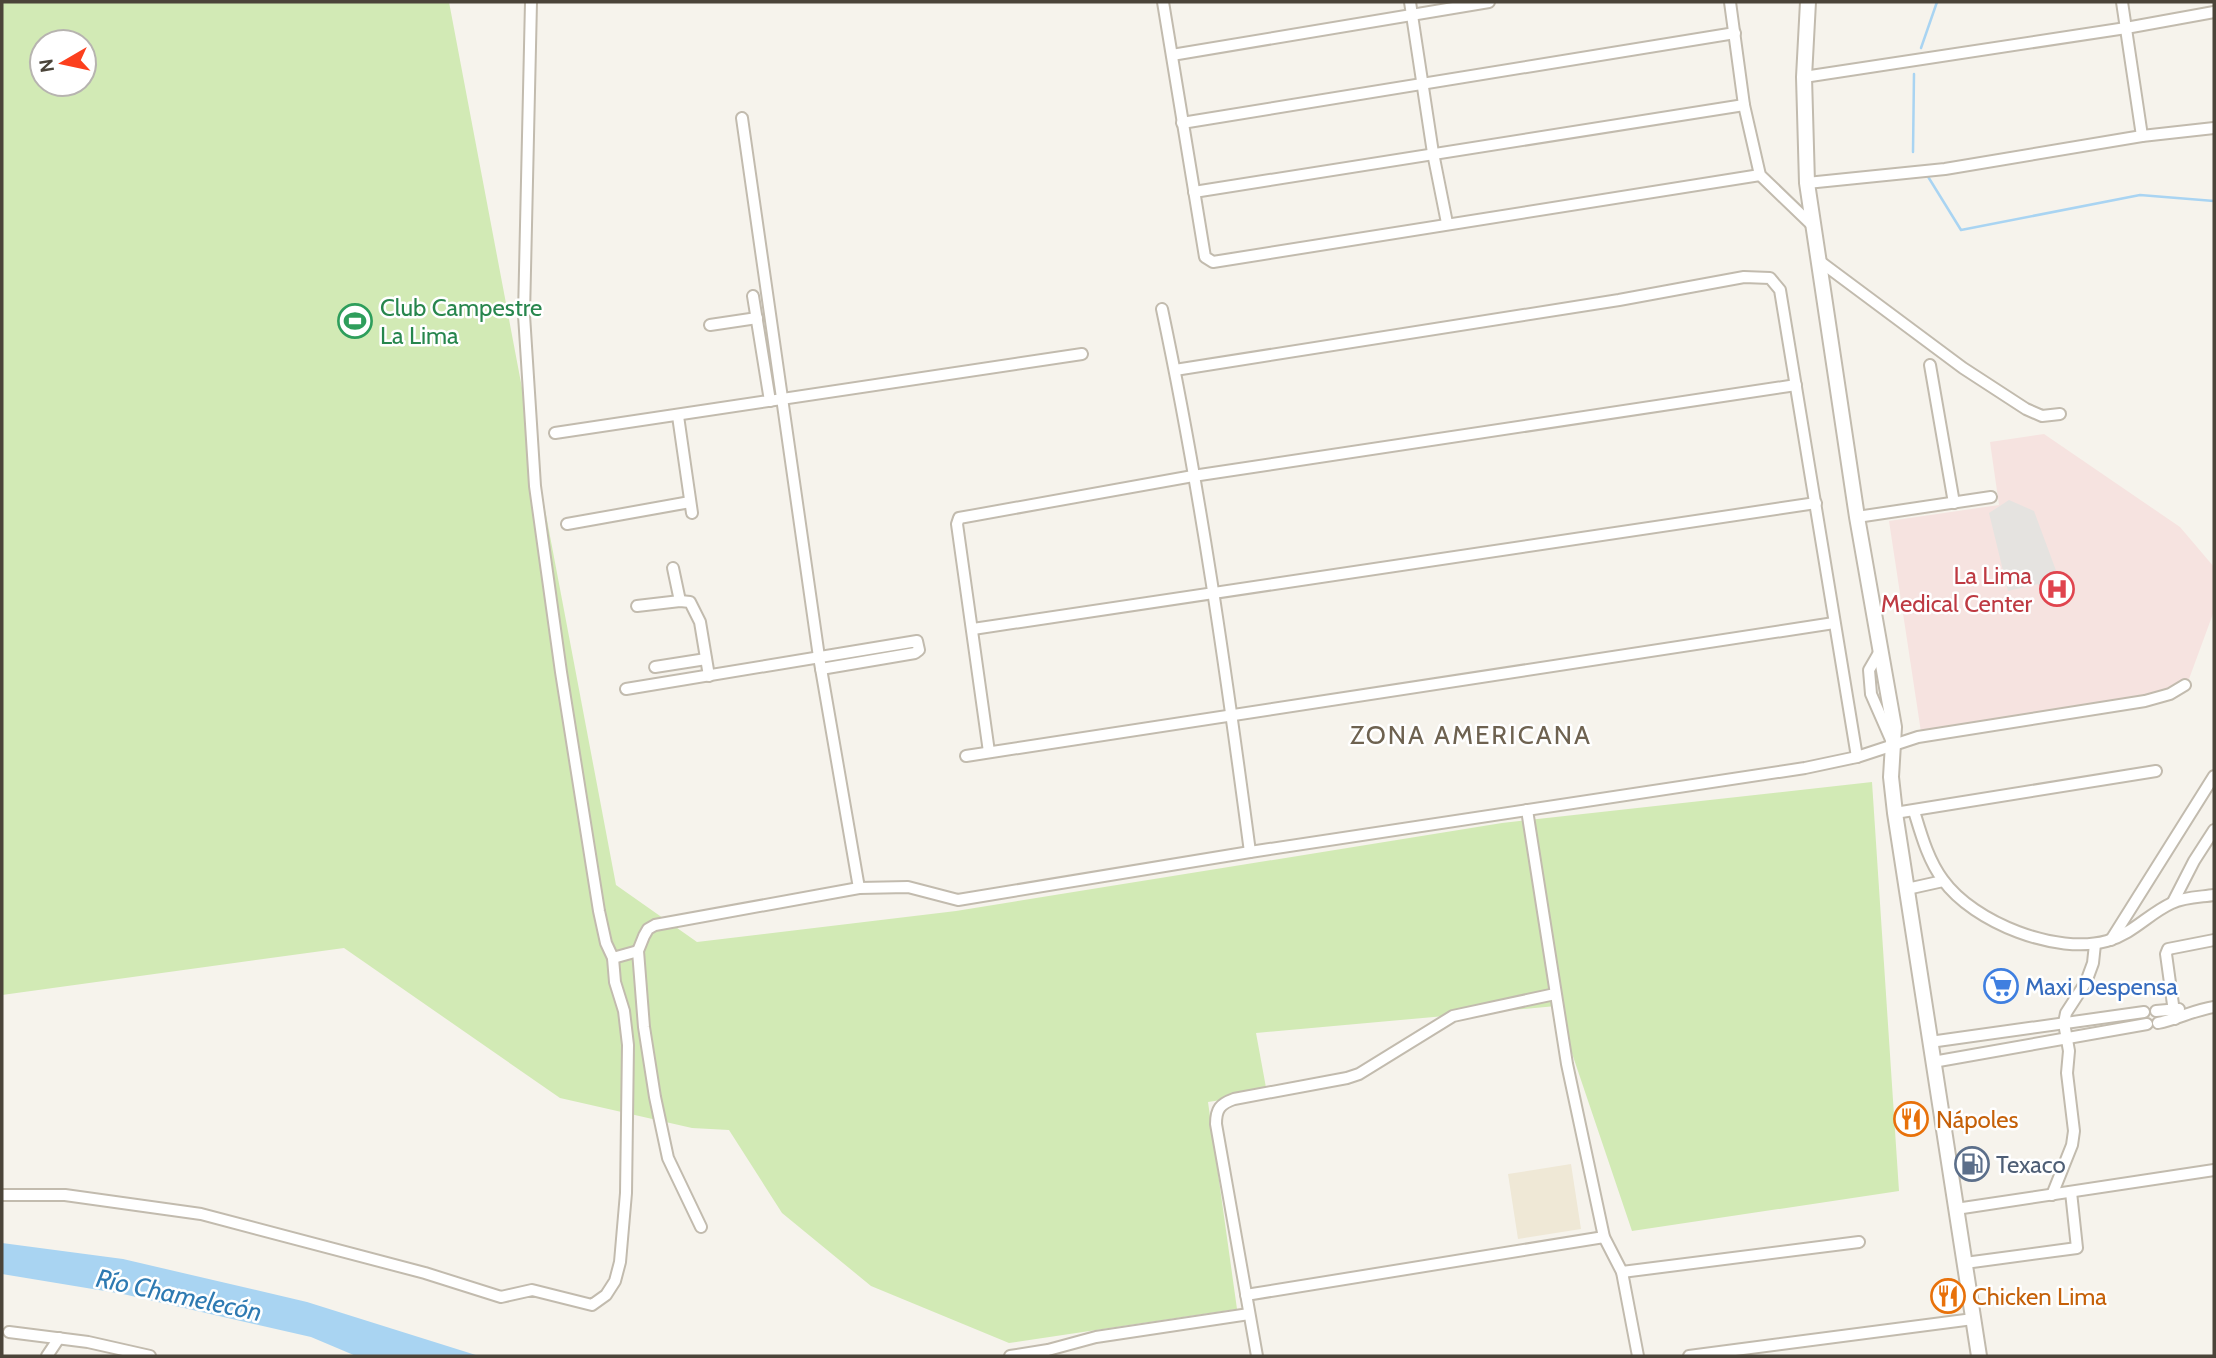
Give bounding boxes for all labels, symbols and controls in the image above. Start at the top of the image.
north arrow [28,28,98,98]
text: N [34,57,59,74]
place label: Club Campestre La Lima [380,293,542,350]
sports icon: Club Campestre La Lima [336,302,374,340]
place label: La Lima Medical Center [1881,561,2032,618]
hospital icon: La Lima Medical Center [2038,570,2076,608]
district label: ZONA AMERICANA [1350,719,1592,751]
supermarket icon: Maxi Despensa [1982,967,2020,1005]
place label: Maxi Despensa [2025,972,2178,1001]
restaurant icon: Nápoles [1892,1100,1930,1138]
place label: Nápoles [1936,1105,2019,1134]
fuel station icon: Texaco [1953,1145,1991,1183]
place label: Texaco [1996,1150,2066,1179]
water label: Río Chamelecón [93,1262,265,1328]
restaurant icon: Chicken Lima [1929,1277,1967,1315]
place label: Chicken Lima [1972,1282,2107,1311]

